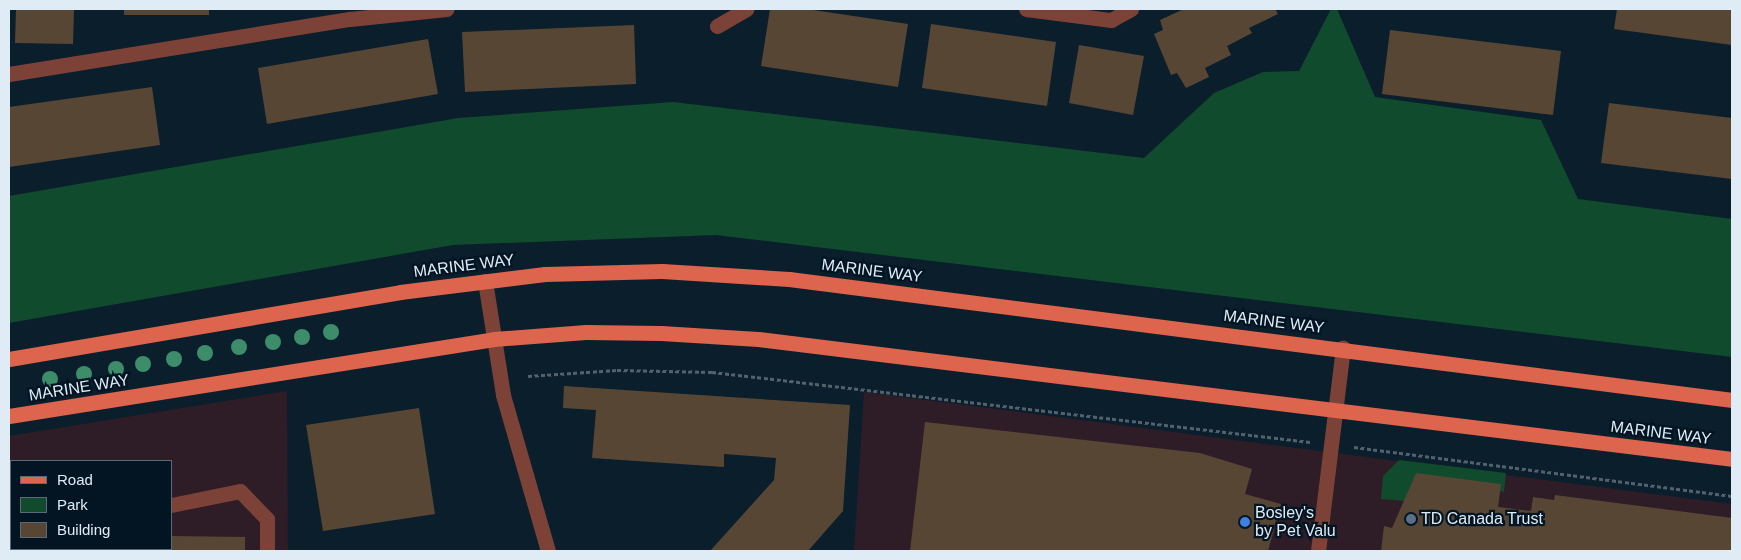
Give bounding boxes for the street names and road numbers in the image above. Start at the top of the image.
street label: MARINE WAY [413,250,515,282]
street label: MARINE WAY [821,255,923,287]
street label: MARINE WAY [1223,306,1325,338]
street label: MARINE WAY [27,371,131,405]
street label: MARINE WAY [1610,417,1712,449]

